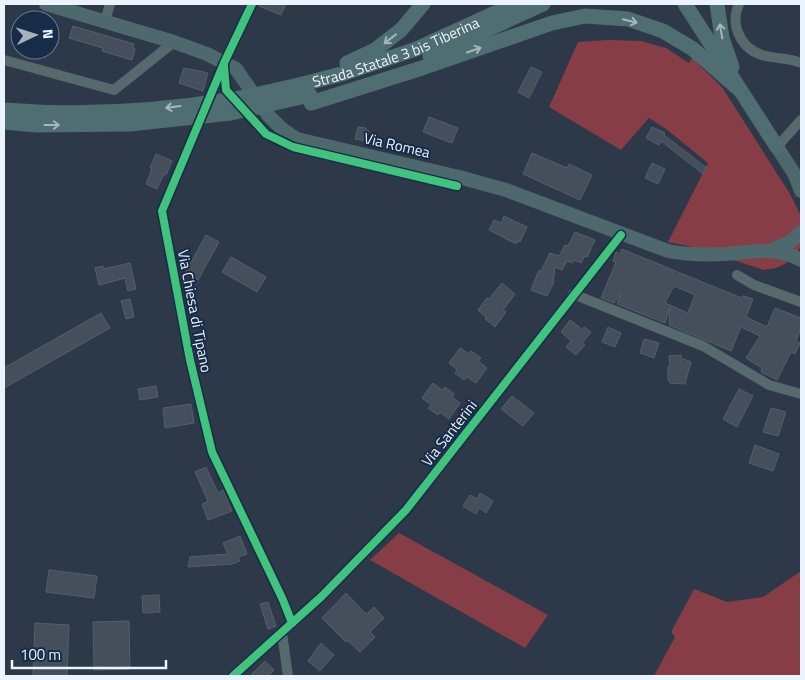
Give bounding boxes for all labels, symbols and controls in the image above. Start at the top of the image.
north arrow [10,10,60,60]
street label: Strada Statale 3 bis Tiberina [310,10,483,93]
one-way arrow [622,17,638,26]
one-way arrow [716,23,726,39]
text: N [38,28,59,40]
one-way arrow [384,33,397,44]
one-way arrow [465,45,481,54]
one-way arrow [165,102,181,112]
one-way arrow [44,120,60,130]
street label: Via Romea [362,126,433,164]
street label: Via Chiesa di Tipano [172,248,218,375]
street label: Via Santerini [416,395,482,471]
scale bar [12,638,166,670]
text: 100 m [20,643,61,666]

